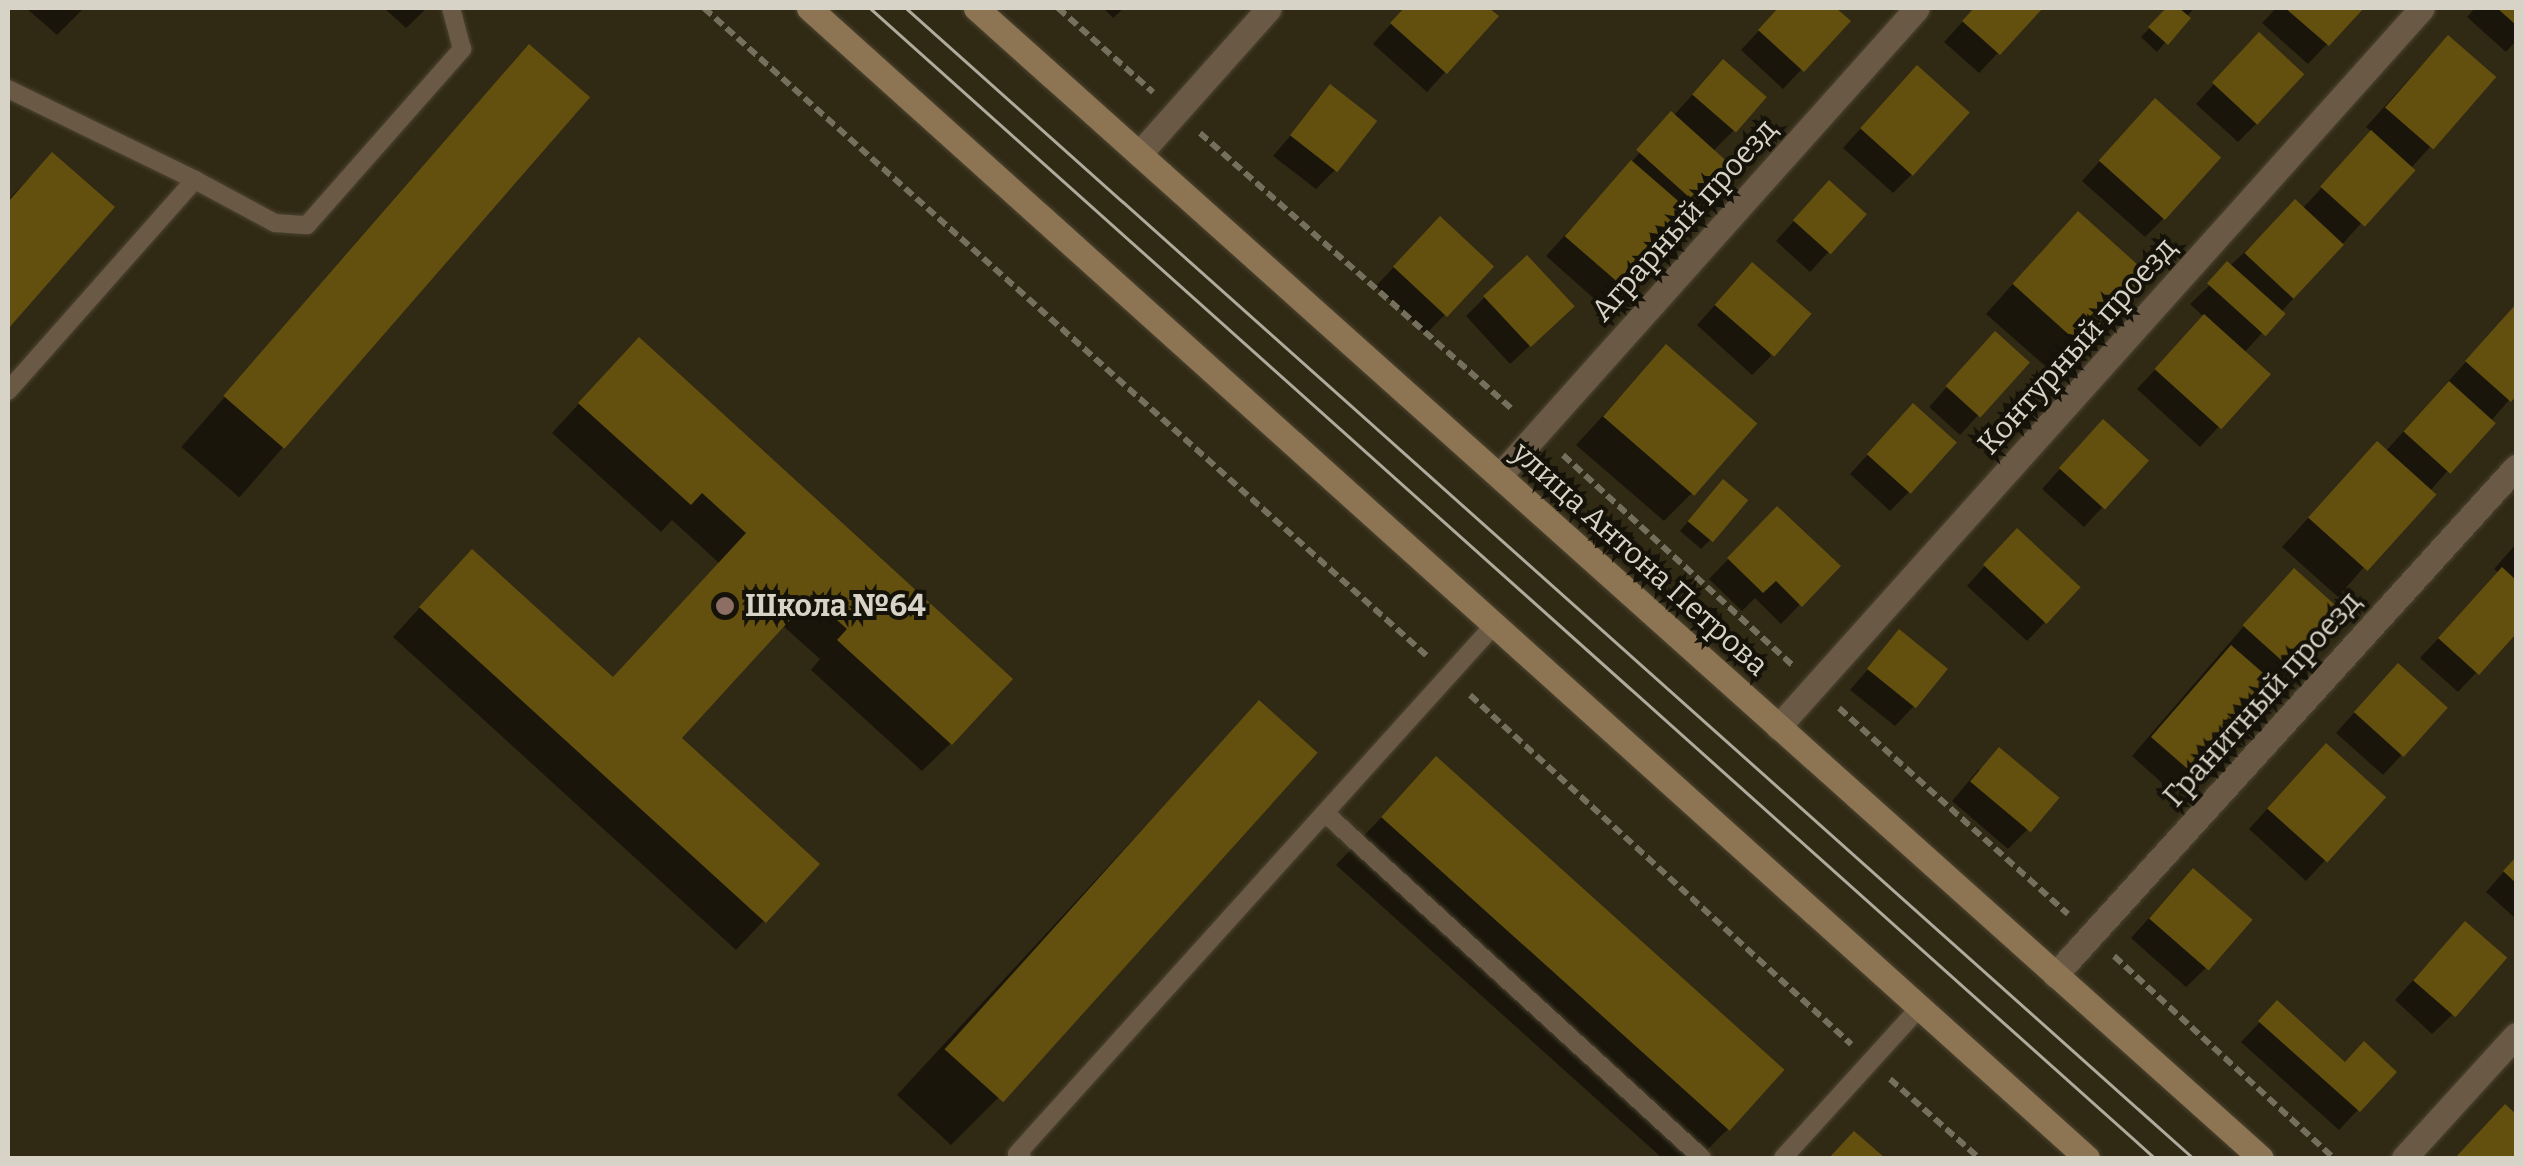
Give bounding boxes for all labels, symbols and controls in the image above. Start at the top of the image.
street label: Аграрный проезд [1584,112,1784,328]
street label: Контурный проезд [1970,230,2184,462]
street label: улица Антона Петрова [1505,435,1775,683]
street label: Гранитный проезд [2156,584,2368,814]
place label: Школа №64 [745,588,926,624]
marker: Школа №64 [714,595,736,617]

